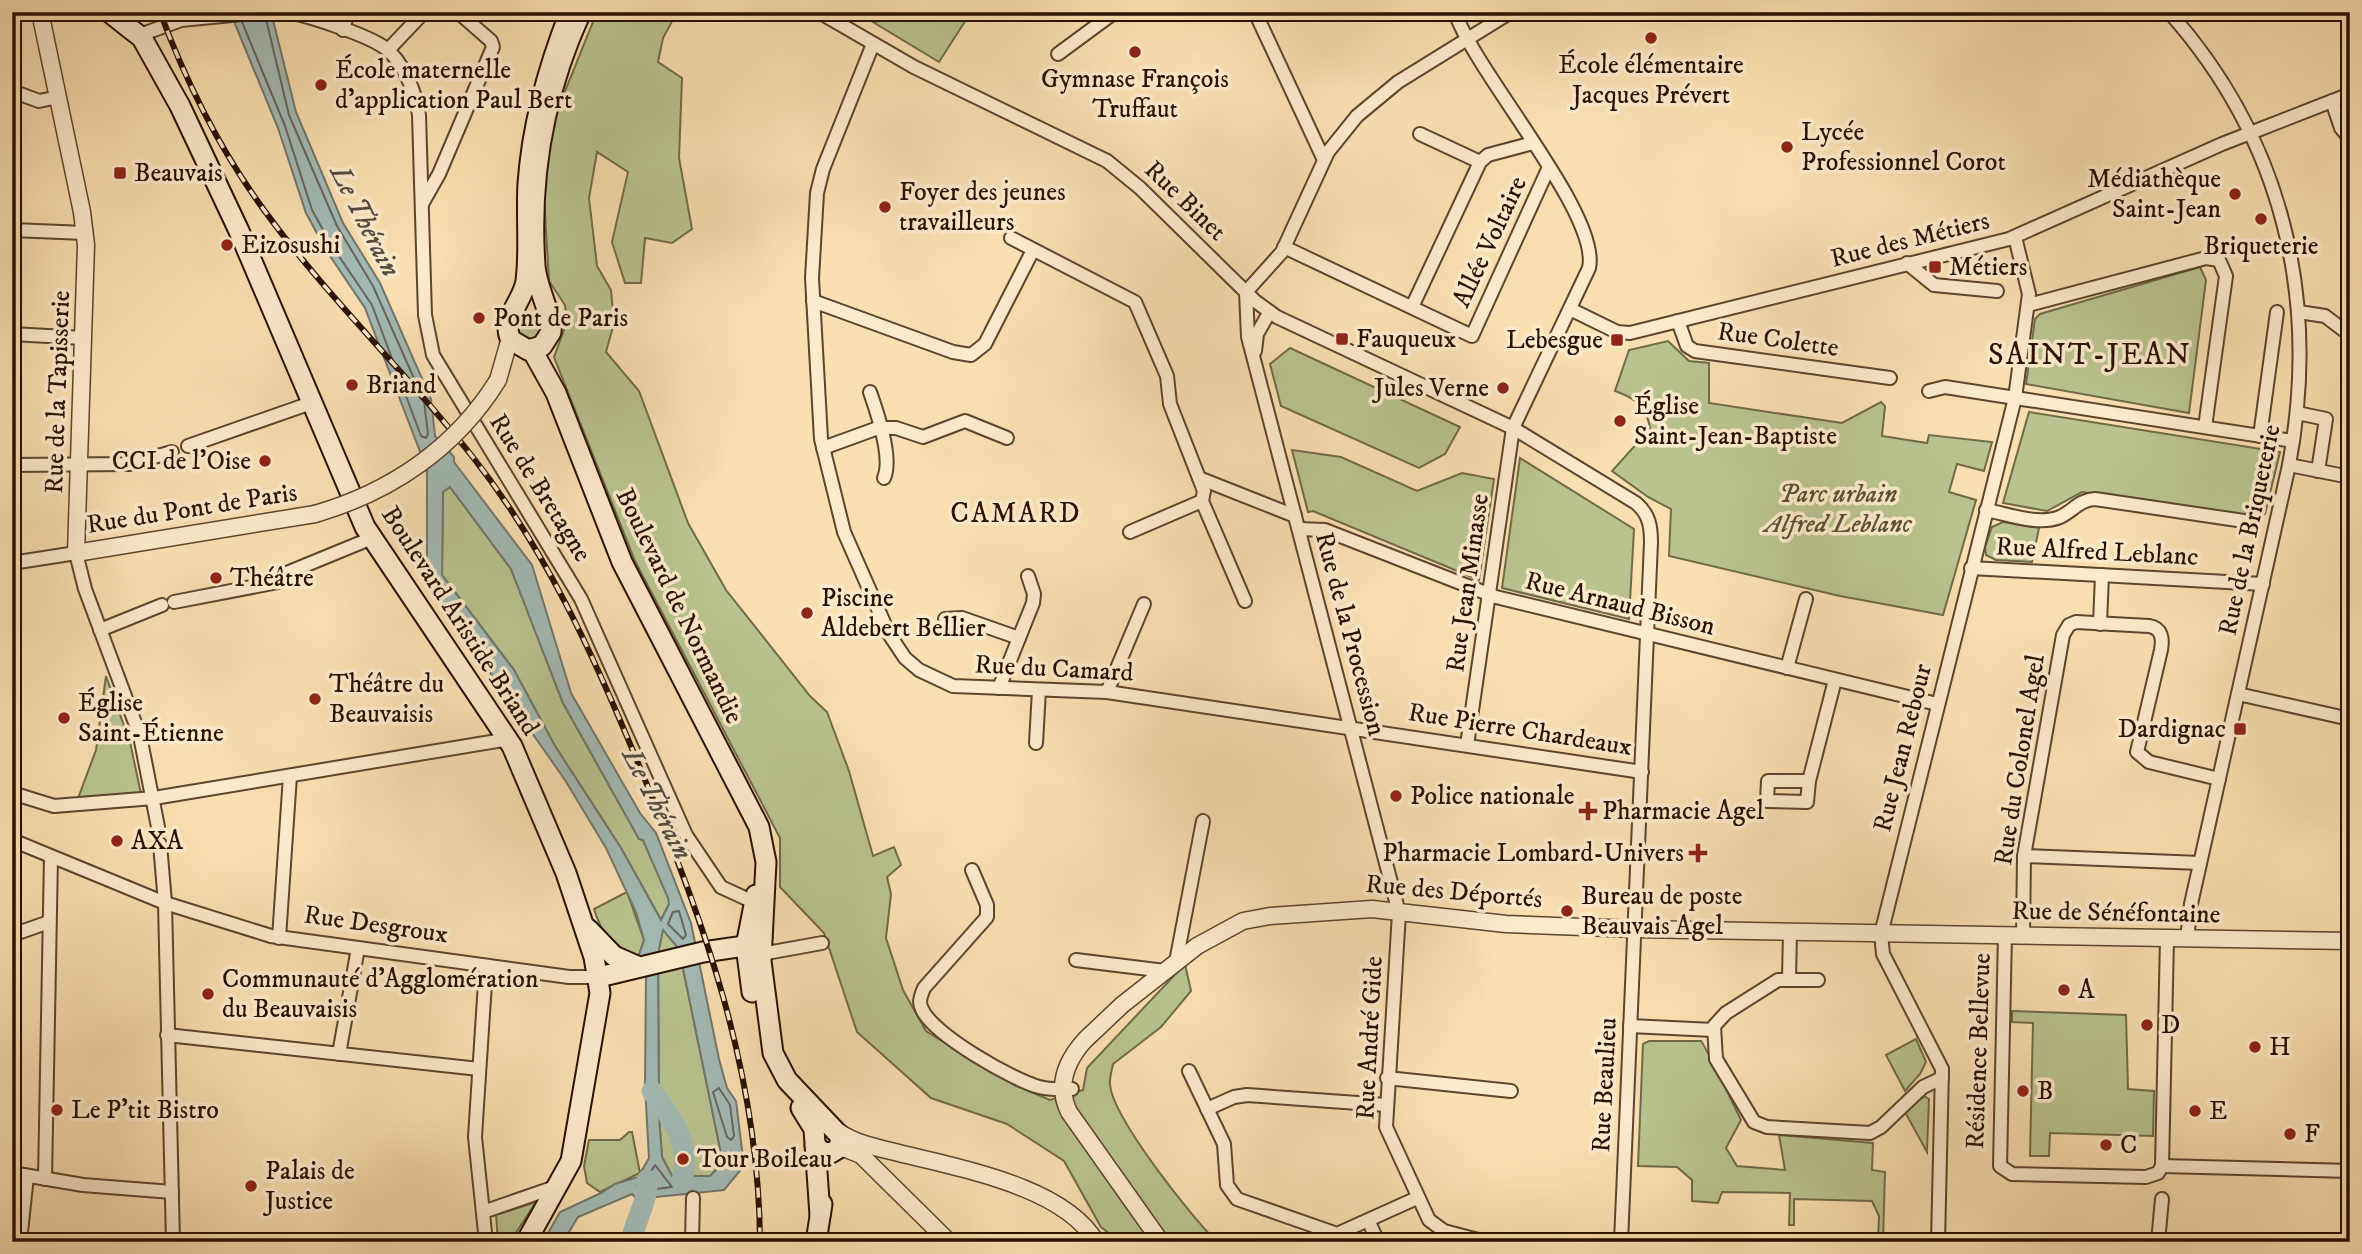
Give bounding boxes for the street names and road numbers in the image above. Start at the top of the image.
street label: Rue Binet [1137,154,1233,248]
street label: Allée Voltaire [1445,171,1535,313]
street label: Rue des Métiers [1827,205,1993,275]
street label: Rue de la Tapisserie [38,290,78,494]
street label: Rue Colette [1715,315,1841,365]
street label: Rue de Bretagne [481,408,599,568]
street label: Rue de la Briqueterie [2212,421,2288,639]
street label: Rue du Pont de Paris [85,476,299,542]
street label: Boulevard de Normandie [608,483,750,729]
street label: Rue Jean Minasse [1439,491,1497,675]
street label: Boulevard Aristide Briand [373,500,547,742]
street label: Rue de la Procession [1307,528,1393,740]
street label: Rue Alfred Leblanc [1995,530,2199,574]
street label: Rue Arnaud Bisson [1522,564,1719,644]
street label: Rue du Camard [974,648,1134,690]
street label: Rue du Colonel Agel [1987,652,2053,868]
street label: Rue Jean Rebour [1866,660,1940,835]
street label: Rue Pierre Chardeaux [1406,696,1634,764]
street label: Rue des Déportés [1364,868,1544,916]
street label: Rue de Sénéfontaine [2011,895,2221,931]
street label: Rue Desgroux [302,899,450,951]
street label: Résidence Bellevue [1959,952,1999,1150]
street label: Rue André Gide [1349,955,1391,1121]
street label: Rue Beaulieu [1585,1017,1625,1153]

